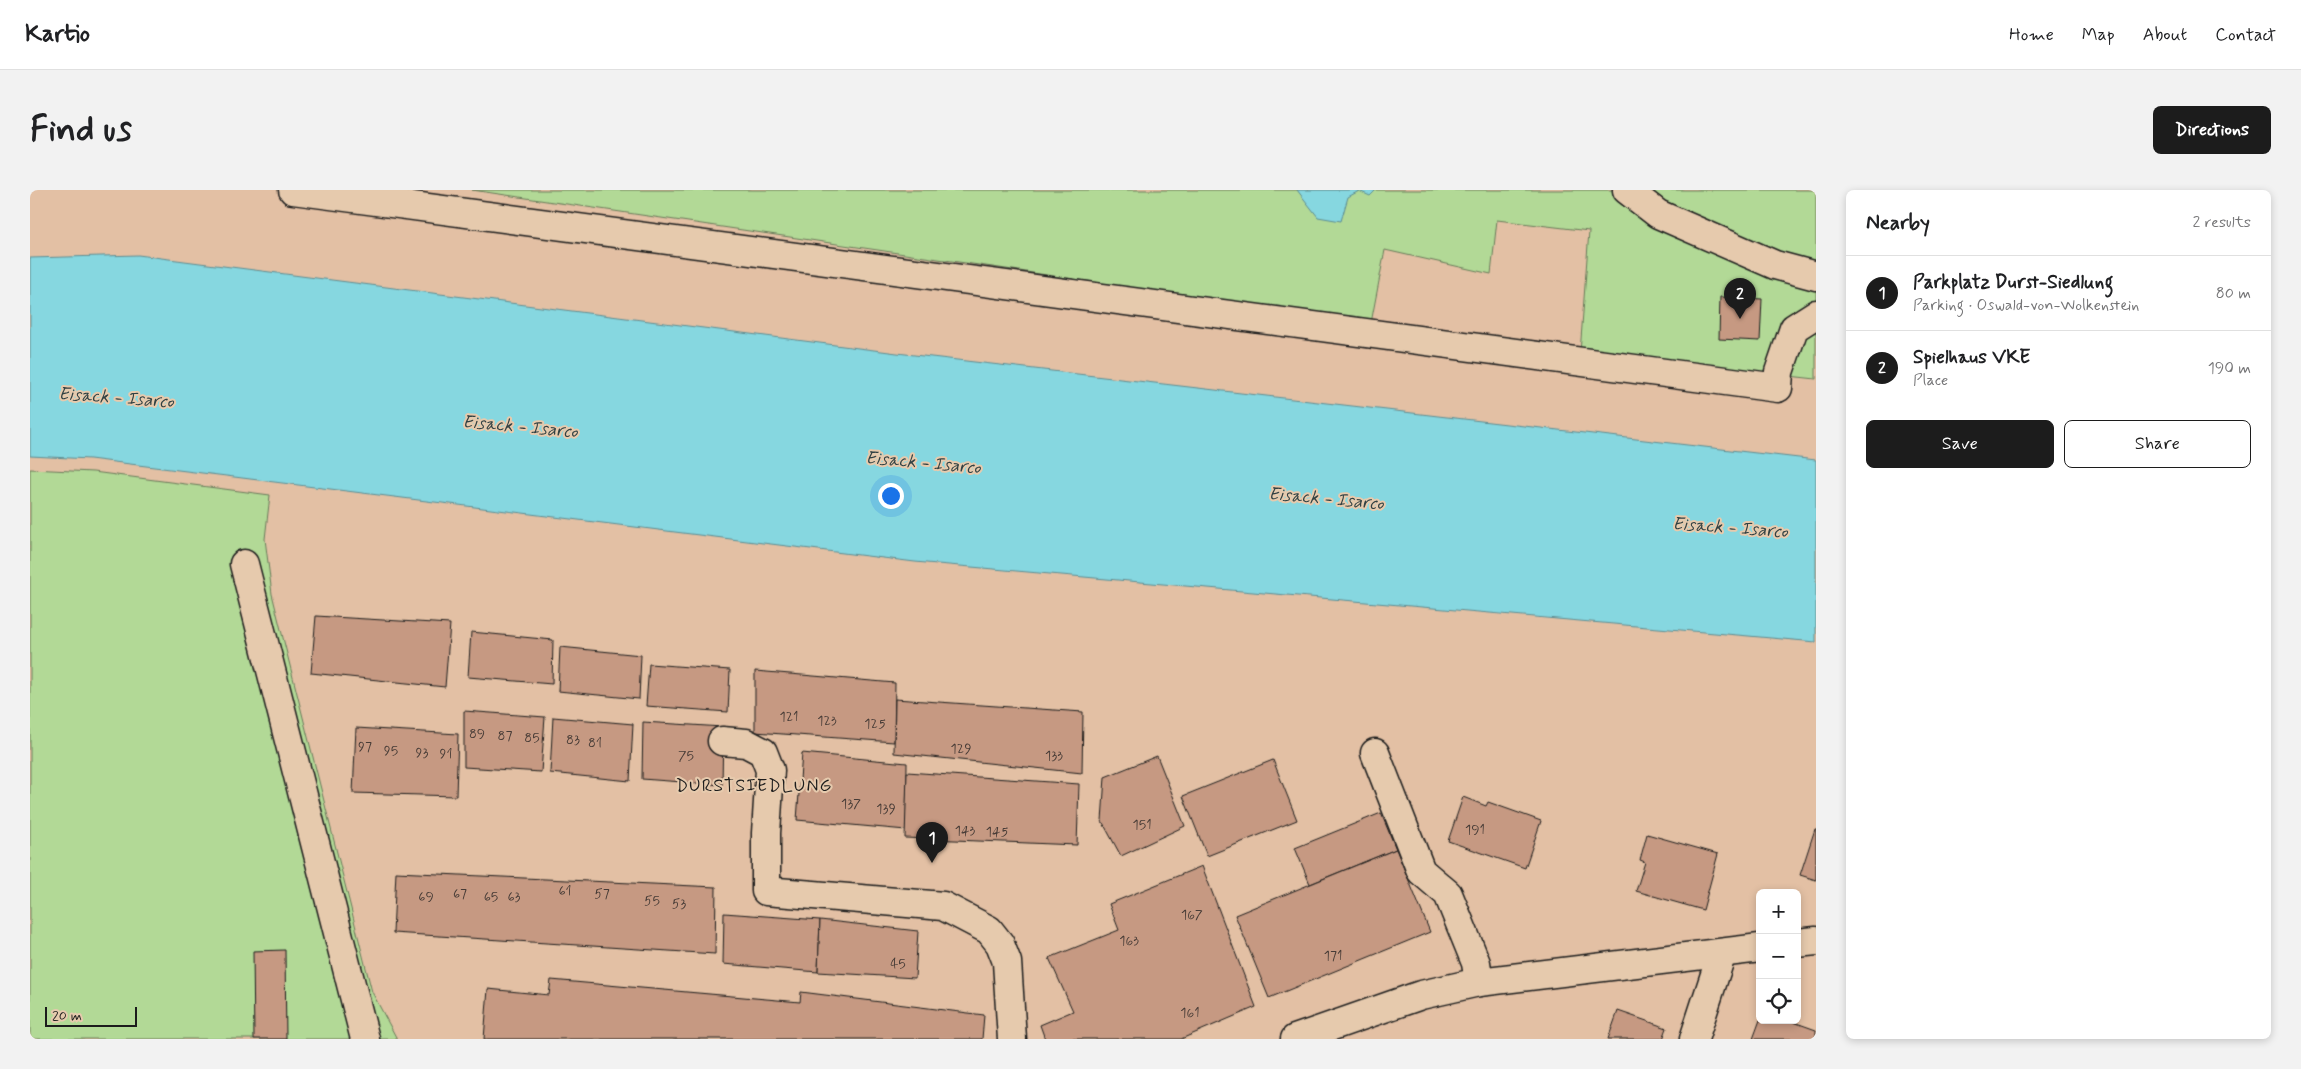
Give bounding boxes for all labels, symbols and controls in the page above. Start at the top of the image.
text: Kartio [25,19,90,50]
text: Home [2009,23,2054,47]
text: Map [2082,23,2115,47]
text: About [2143,23,2187,47]
text: Contact [2215,23,2276,47]
button: Directions [2153,106,2271,154]
text: Find us [30,107,132,153]
text: Nearby [1866,209,1930,237]
text: 2 results [2193,212,2251,233]
text: Parkplatz Durst-Siedlung [1913,270,2113,295]
pin: 2 [1724,278,1756,319]
text: 1 [1878,283,1886,304]
text: 80 m [2216,283,2251,304]
text: Parking · Oswald-von-Wolkenstein [1913,295,2139,316]
text: Spielhaus VKE [1913,345,2030,370]
text: 2 [1878,358,1886,379]
text: 190 m [2208,358,2251,379]
text: Place [1913,370,1948,391]
water label: Eisack - Isarco [57,382,176,414]
water label: Eisack - Isarco [461,410,580,444]
button: Save [1866,420,2054,468]
button: Share [2064,420,2251,468]
water label: Eisack - Isarco [864,446,983,480]
water label: Eisack - Isarco [1267,482,1386,516]
your location [878,483,904,509]
water label: Eisack - Isarco [1671,512,1790,544]
house number: 121 [779,708,799,726]
house number: 123 [817,712,837,730]
house number: 125 [864,715,886,733]
house number: 89 [469,725,485,743]
house number: 87 [498,727,512,745]
house number: 85 [524,729,540,747]
house number: 83 [566,731,580,749]
house number: 81 [588,734,602,752]
house number: 97 [358,738,372,756]
house number: 129 [950,740,972,758]
house number: 95 [384,742,398,760]
house number: 93 [416,744,428,762]
house number: 91 [440,745,452,763]
house number: 75 [678,747,694,765]
house number: 133 [1045,747,1063,765]
district label: DURSTSIEDLUNG [676,774,832,798]
house number: 137 [841,795,861,813]
house number: 139 [876,800,896,818]
house number: 151 [1132,816,1152,834]
house number: 191 [1465,821,1485,839]
pin: 1 [916,822,948,863]
house number: 143 [955,822,976,840]
house number: 145 [986,823,1008,841]
house number: 61 [558,882,572,900]
house number: 67 [453,885,467,903]
house number: 57 [594,885,610,903]
house number: 69 [418,888,434,906]
house number: 65 [484,888,498,906]
house number: 63 [507,888,521,906]
map controls [1756,889,1801,1024]
button: + [1756,889,1801,934]
house number: 55 [644,892,660,910]
house number: 53 [672,895,686,913]
house number: 167 [1181,906,1203,924]
house number: 163 [1119,932,1139,950]
button: − [1756,934,1801,979]
house number: 171 [1324,947,1342,965]
house number: 45 [890,955,906,973]
button: locate [1756,979,1801,1024]
scale bar [45,1004,138,1027]
house number: 161 [1180,1004,1200,1022]
text: 20 m [52,1007,82,1025]

